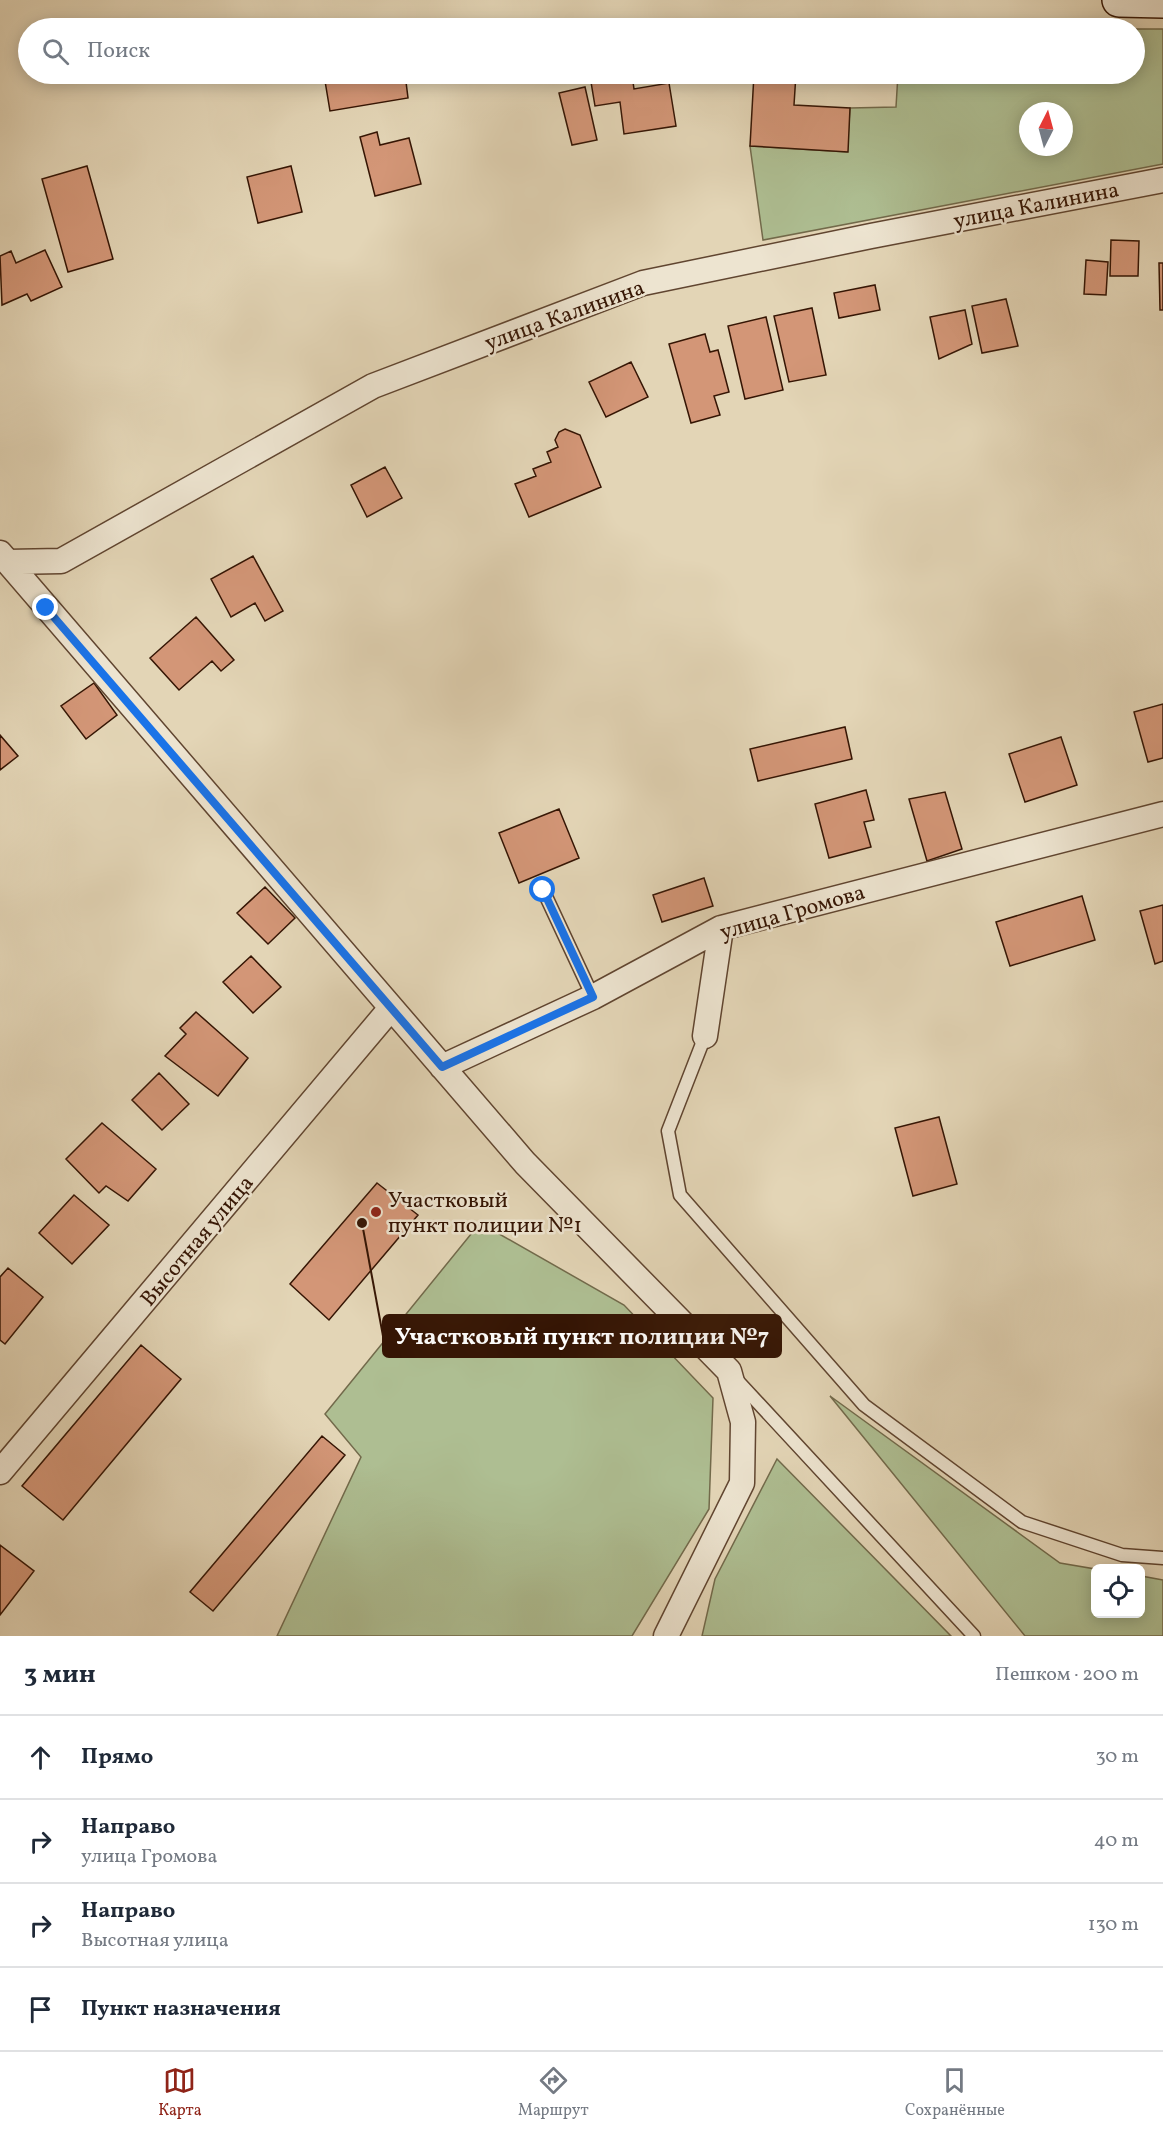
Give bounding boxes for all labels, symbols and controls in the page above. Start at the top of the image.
search box [18,18,1145,84]
icon: search [39,35,72,68]
text: Поиск [87,36,150,67]
north arrow [1019,102,1073,156]
street label: улица Калинина [951,175,1122,238]
street label: улица Калинина [481,273,649,360]
route end [32,594,58,620]
route start [529,876,555,902]
street label: улица Громова [716,878,869,949]
street label: Высотная улица [134,1169,262,1314]
place label: Участковый пункт полиции №1 [388,1186,582,1242]
marker: Участковый пункт полиции №1 [369,1205,383,1219]
callout: Участковый пункт полиции №7 [383,1315,781,1357]
text: Участковый пункт полиции №7 [395,1321,769,1355]
map controls [1091,1564,1145,1618]
button: locate [1091,1564,1145,1618]
text: 3 мин [24,1657,96,1693]
text: Пешком · 200 m [995,1661,1139,1689]
icon: ahead [24,1741,57,1774]
text: Прямо [81,1742,153,1773]
text: 30 m [1095,1743,1139,1771]
text: Направо [81,1812,175,1843]
icon: right [24,1825,57,1858]
text: 40 m [1094,1827,1139,1855]
text: улица Громова [81,1843,217,1871]
text: Направо [81,1896,175,1927]
icon: right [24,1909,57,1942]
text: 130 m [1088,1911,1139,1939]
text: Высотная улица [81,1927,229,1955]
icon: arrive [24,1993,57,2026]
text: Пункт назначения [81,1994,281,2025]
tab: Карта [158,2064,202,2122]
tab: Маршрут [518,2064,589,2122]
tab: Сохранённые [905,2064,1005,2122]

